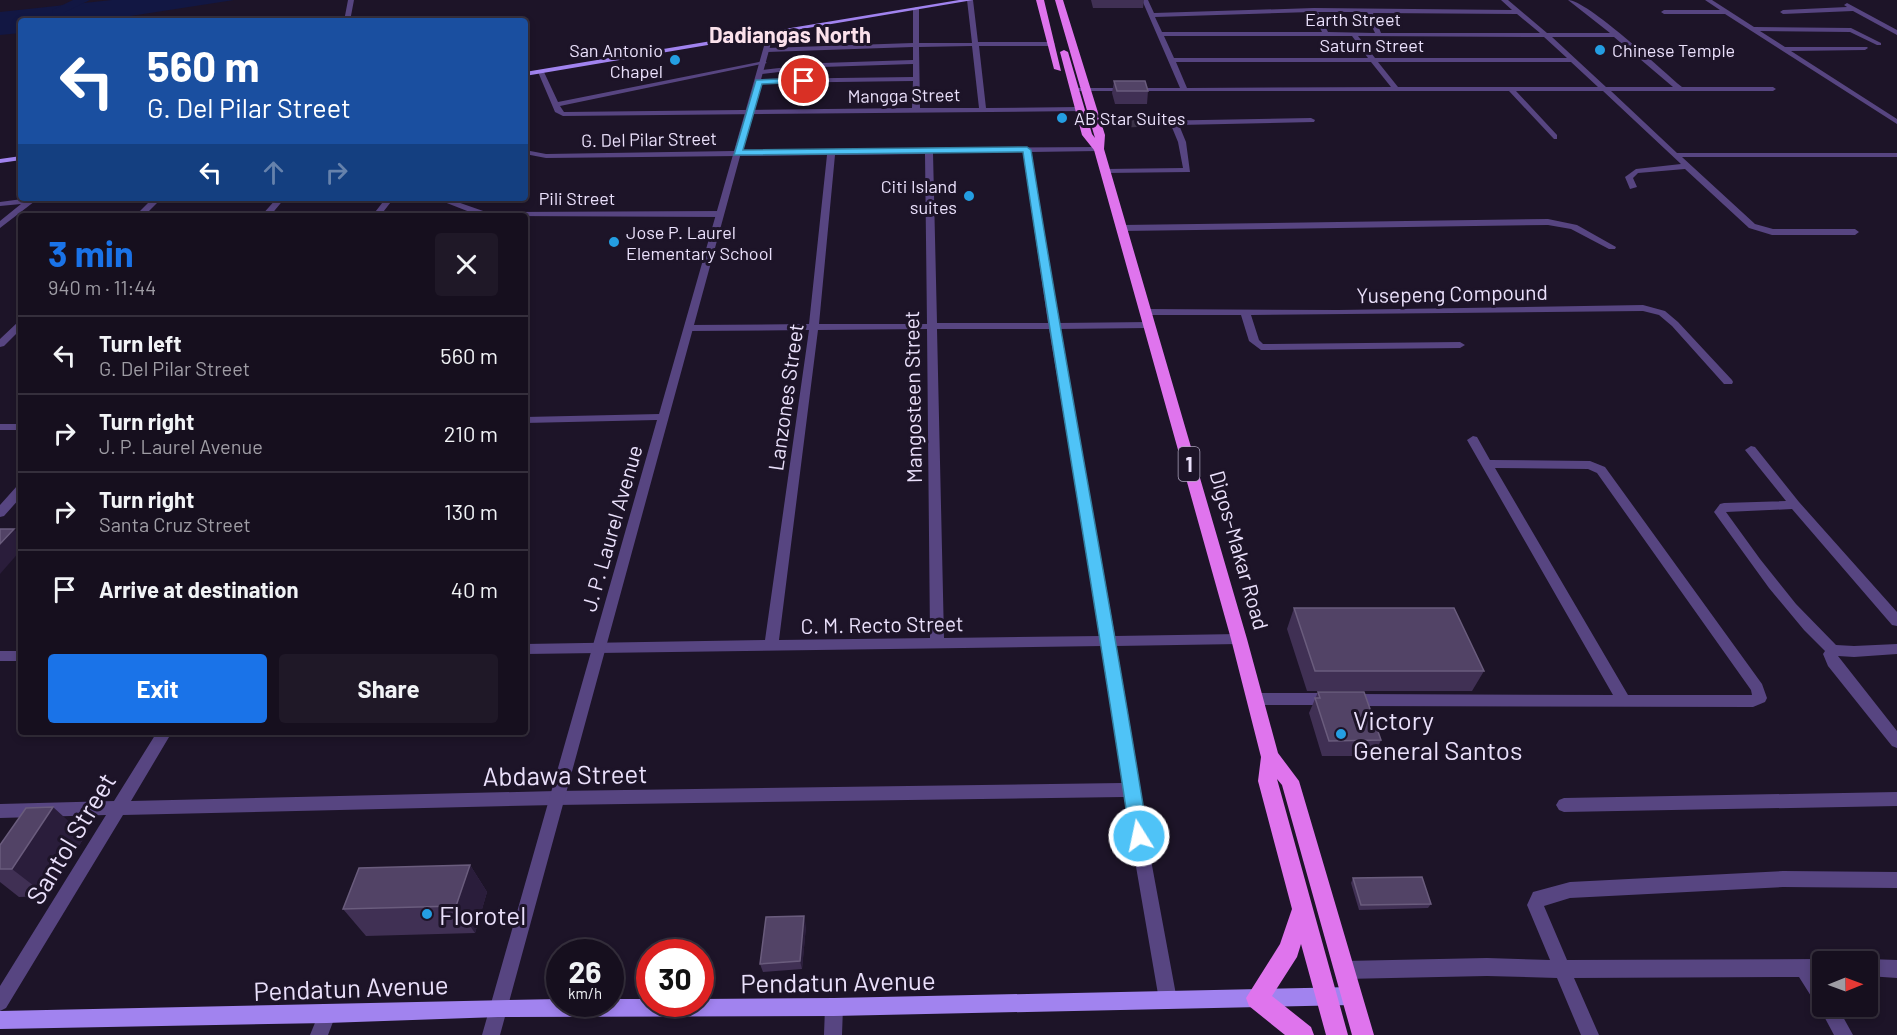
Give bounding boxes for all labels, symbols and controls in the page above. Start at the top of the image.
street label: Earth Street [1305,8,1401,30]
district label: Dadiangas North [709,21,871,47]
street label: Saturn Street [1320,34,1424,56]
place label: San Antonio Chapel [569,39,663,82]
place label: Chinese Temple [1612,39,1735,61]
text: 560 m [147,40,260,90]
icon: left [48,42,126,120]
marker: Chinese Temple [1593,43,1607,57]
marker: San Antonio Chapel [668,53,682,67]
pin [778,55,829,106]
icon: arrive [787,64,820,97]
street label: Mangga Street [847,83,961,107]
text: G. Del Pilar Street [147,91,351,123]
place label: AB Star Suites [1074,107,1185,129]
marker: AB Star Suites [1055,111,1069,125]
street label: G. Del Pilar Street [581,127,717,151]
icon: left [194,156,227,189]
icon: ahead [257,156,290,189]
icon: right [320,156,353,189]
place label: Citi Island suites [881,175,957,218]
street label: Pili Street [539,187,615,209]
marker: Citi Island suites [962,189,976,203]
place label: Jose P. Laurel Elementary School [626,221,773,264]
text: 3 min [48,231,134,274]
button: close [435,233,498,296]
marker: Jose P. Laurel Elementary School [607,235,621,249]
text: 940 m · 11:44 [48,275,156,299]
street label: Yusepeng Compound [1356,279,1548,307]
street label: Mangosteen Street [898,311,926,483]
street label: Lanzones Street [762,322,808,472]
text: Turn left [99,330,182,356]
icon: left [48,339,81,372]
text: 560 m [440,342,498,368]
text: G. Del Pilar Street [99,356,250,380]
text: Turn right [99,408,194,434]
icon: right [48,417,81,450]
text: 210 m [444,420,498,446]
text: J. P. Laurel Avenue [99,434,263,458]
street label: J. P. Laurel Avenue [575,442,647,614]
road number: 1 [1178,447,1200,481]
street label: Digos-Makar Road [1205,467,1275,633]
text: Turn right [99,486,194,512]
icon: right [48,495,81,528]
text: 130 m [444,498,498,524]
text: Santa Cruz Street [99,512,251,536]
icon: arrive [48,573,81,606]
text: Arrive at destination [99,576,298,602]
text: 40 m [451,576,498,602]
street label: C. M. Recto Street [800,610,964,638]
button: Exit [48,654,267,723]
button: Share [279,654,498,723]
place label: Victory General Santos [1353,704,1523,765]
marker: Victory General Santos [1334,727,1348,741]
street label: Abdawa Street [482,757,648,791]
street label: Santol Street [19,767,121,909]
position arrow [1107,804,1171,868]
place label: Florotel [439,899,526,930]
marker: Florotel [420,907,434,921]
speed limit sign: 30 [636,939,714,1017]
north arrow [1812,951,1878,1017]
map controls [1812,951,1878,1017]
text: 26 [569,953,601,989]
street label: Pendatun Avenue [740,964,936,998]
street label: Pendatun Avenue [253,968,449,1006]
text: km/h [568,984,602,1002]

